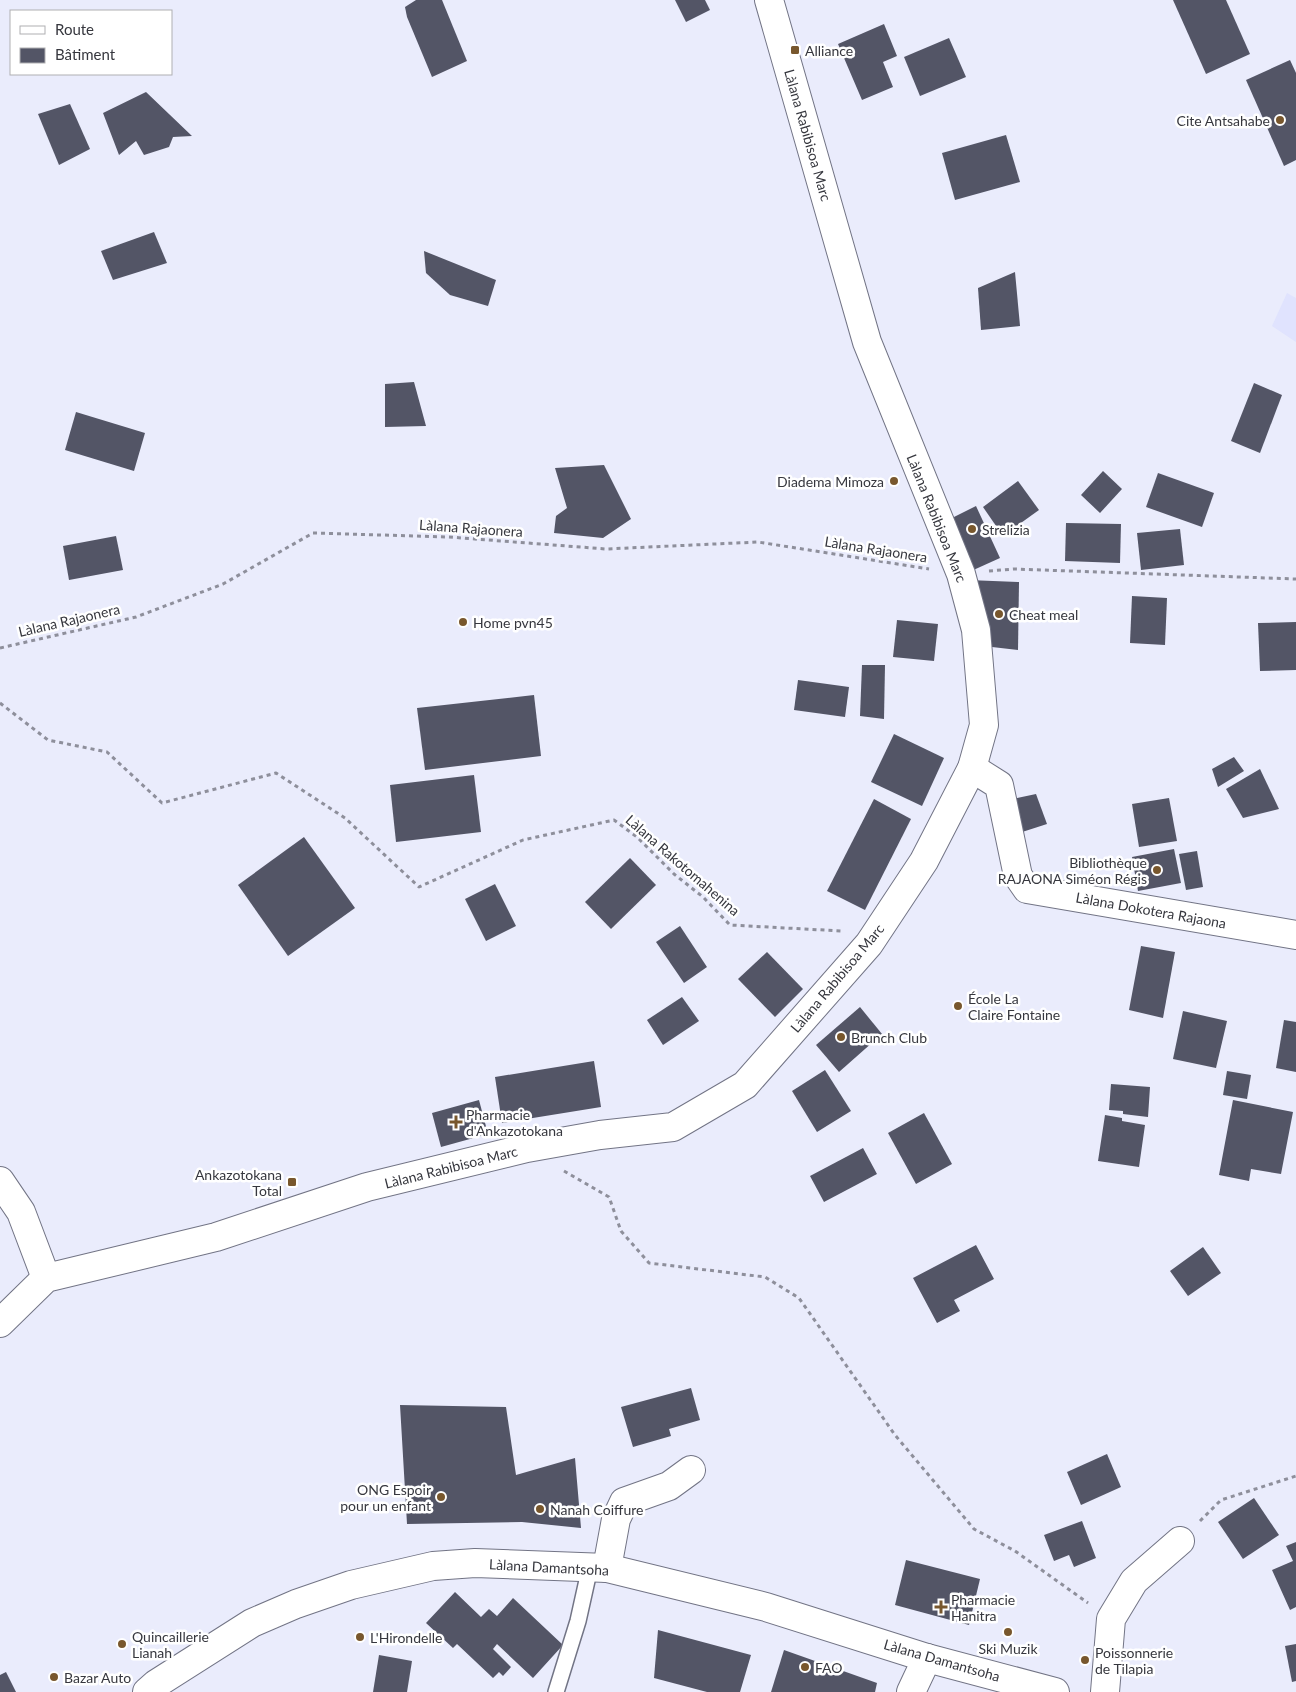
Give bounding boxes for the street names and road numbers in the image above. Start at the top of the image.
street label: Làlana Rabibisoa Marc [781,67,835,203]
street label: Làlana Rabibisoa Marc [904,451,971,585]
street label: Làlana Rajaonera [419,516,523,540]
street label: Làlana Rajaonera [823,532,929,566]
street label: Làlana Rajaonera [17,600,122,640]
street label: Làlana Rakotomahenina [623,811,743,919]
street label: Làlana Dokotera Rajaona [1075,888,1228,932]
street label: Làlana Rabibisoa Marc [787,920,888,1036]
street label: Làlana Rabibisoa Marc [383,1142,520,1192]
street label: Làlana Damantsoha [489,1555,609,1579]
street label: Làlana Damantsoha [882,1635,1002,1685]

